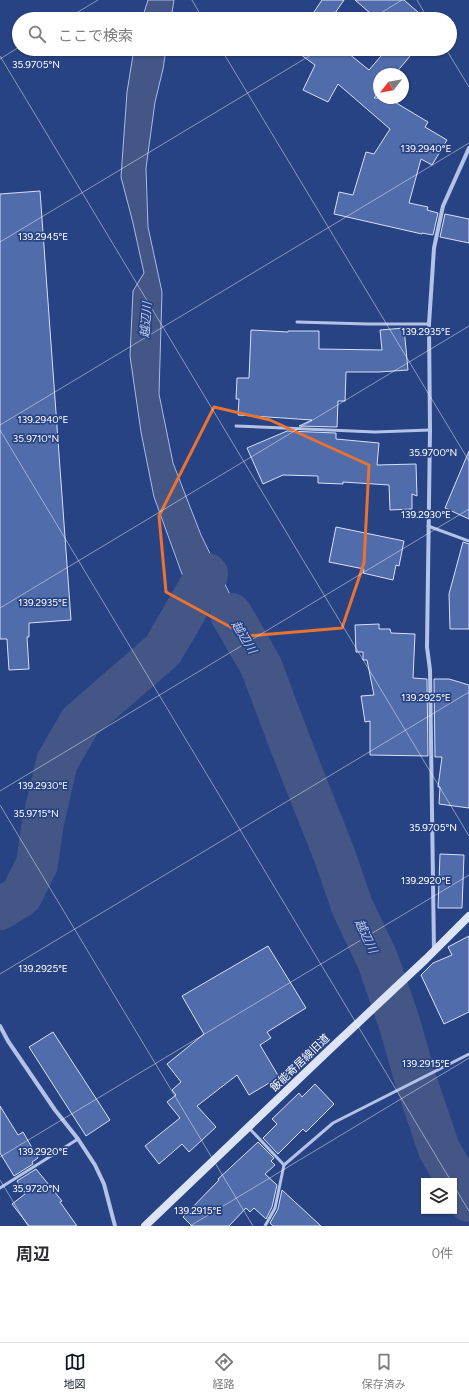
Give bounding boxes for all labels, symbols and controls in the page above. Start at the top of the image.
search box [12,12,457,56]
icon: search [26,23,48,45]
text: ここで検索 [58,27,133,45]
text: 35.9705°N [12,58,60,71]
north arrow [373,68,409,104]
text: 139.2940°E [401,142,451,155]
text: 139.2945°E [18,230,68,243]
water label: 越辺川 [138,300,154,338]
text: 139.2935°E [401,325,451,338]
text: 139.2940°E [18,413,68,426]
text: 35.9710°N [13,432,59,445]
text: 35.9700°N [409,446,457,459]
text: 139.2930°E [401,508,451,521]
text: 139.2935°E [18,596,68,609]
water label: 越辺川 [229,618,260,658]
text: 139.2925°E [401,691,451,704]
text: 139.2930°E [18,779,68,792]
text: 35.9715°N [13,807,59,820]
text: 35.9705°N [409,821,457,834]
text: 139.2920°E [401,874,451,887]
water label: 越辺川 [352,917,381,957]
text: 139.2925°E [18,962,68,975]
street label: 飯能寄居線旧道 [268,1032,332,1094]
text: 139.2915°E [402,1057,450,1070]
text: 139.2920°E [18,1145,68,1158]
map controls [421,1178,457,1214]
button: layers [421,1178,457,1214]
text: 35.9720°N [12,1182,60,1195]
text: 139.2915°E [174,1204,222,1217]
text: 周辺 [16,1244,50,1264]
text: 0件 [432,1246,453,1261]
tab: 地図 [64,1351,86,1391]
tab: 経路 [213,1351,235,1391]
tab: 保存済み [362,1351,406,1391]

